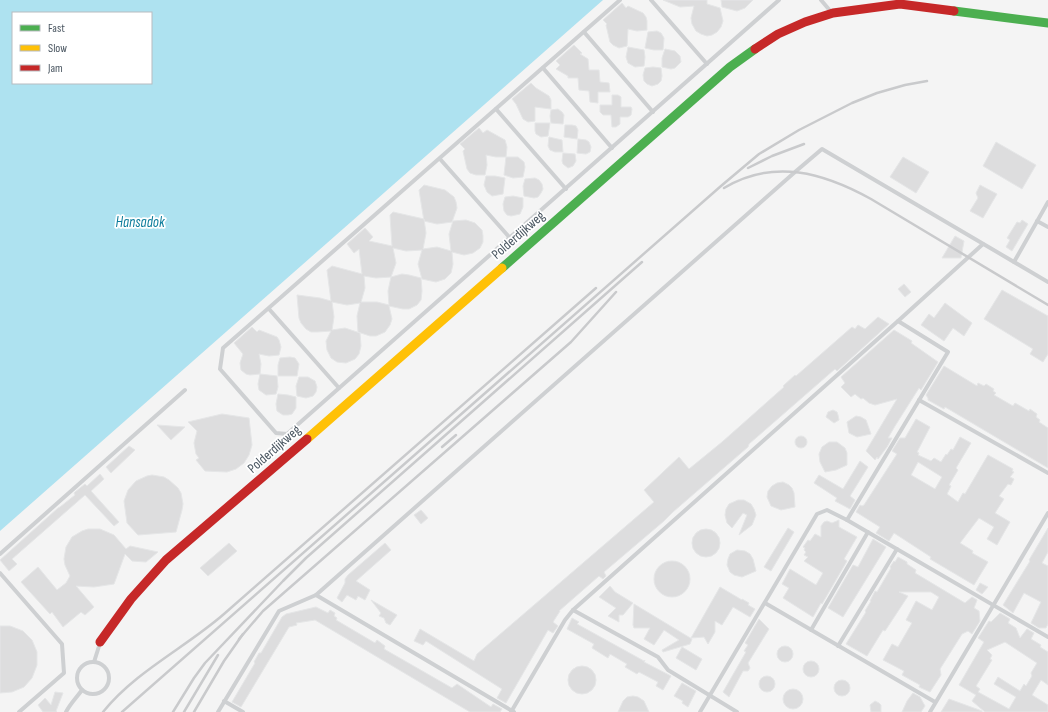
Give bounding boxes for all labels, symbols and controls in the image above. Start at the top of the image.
legend [12,12,152,84]
text: Fast [48,21,65,36]
text: Slow [48,41,67,56]
text: Jam [47,61,63,76]
street label: Polderdijkweg [488,207,548,263]
water label: Hansadok [116,213,165,232]
street label: Polderdijkweg [244,421,304,477]

